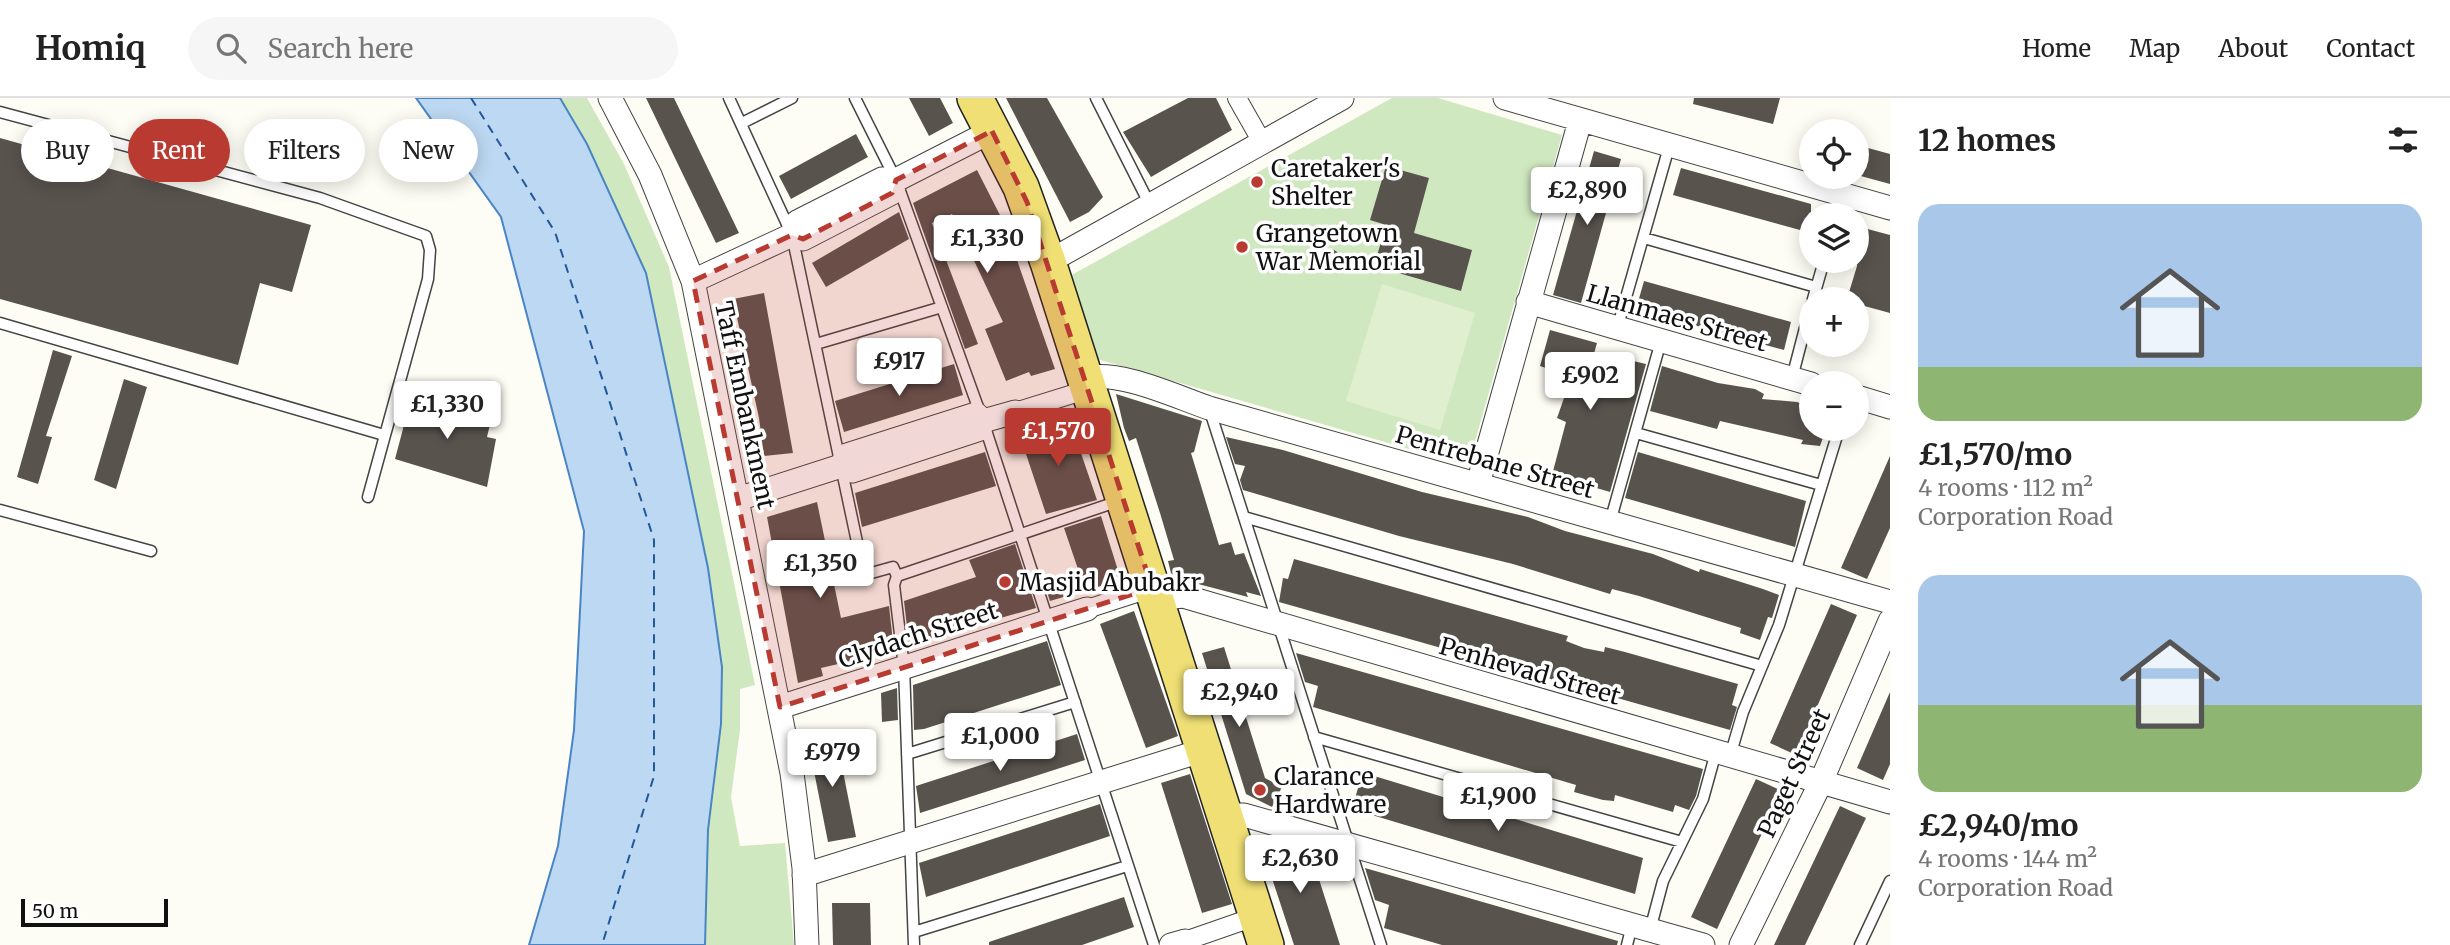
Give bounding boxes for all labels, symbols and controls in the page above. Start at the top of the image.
search box [188,17,678,80]
text: Homiq [35,28,146,69]
icon: search [212,29,250,67]
text: Search here [268,32,413,65]
text: Home [2022,33,2091,64]
text: Map [2129,33,2180,64]
text: About [2218,33,2288,64]
text: Contact [2326,33,2415,64]
chip: Buy [21,119,114,182]
chip: Rent [128,119,230,182]
chip: Filters [244,119,365,182]
chip: New [379,119,478,182]
map controls [1799,119,1869,441]
button: locate [1799,119,1869,189]
text: 12 homes [1918,121,2056,159]
icon: filters [2384,121,2422,159]
place label: Caretaker's Shelter [1271,153,1400,212]
pin: £2,890 [1530,167,1644,227]
marker: Caretaker's Shelter [1249,174,1265,190]
text: £2,890 [1547,175,1627,204]
button: layers [1799,203,1869,273]
pin: £1,330 [930,216,1044,275]
place label: Grangetown War Memorial [1255,218,1421,277]
text: £1,330 [950,223,1024,252]
marker: Grangetown War Memorial [1234,239,1250,255]
icon: home [2107,250,2233,376]
street label: Llanmaes Street [1583,277,1772,359]
button: + [1799,287,1869,357]
street label: Taff Embankment [708,298,782,512]
pin: £917 [858,338,940,398]
text: £917 [873,346,925,375]
pin: £902 [1549,352,1631,412]
text: £902 [1561,360,1619,389]
button: − [1799,371,1869,441]
pin: £1,330 [390,382,504,441]
text: £1,330 [410,389,484,418]
pin: £1,570 [1001,408,1115,468]
text: £1,570 [1021,416,1095,445]
street label: Pentrebane Street [1392,419,1599,505]
text: £1,570/mo [1918,435,2072,473]
text: 4 rooms · 112 m² [1918,473,2093,502]
text: Corporation Road [1918,502,2113,531]
pin: £1,350 [763,540,877,600]
text: £1,350 [783,548,857,577]
place label: Masjid Abubakr [1019,567,1202,598]
marker: Masjid Abubakr [997,574,1013,590]
street label: Clydach Street [834,594,1002,675]
icon: home [2107,621,2233,747]
street label: Penhevad Street [1436,630,1625,712]
pin: £2,940 [1182,670,1296,729]
text: £2,940 [1199,677,1279,706]
street label: Paget Street [1751,703,1838,842]
pin: £1,000 [943,714,1057,773]
text: £1,000 [960,721,1040,750]
pin: £979 [791,730,873,789]
text: £979 [803,737,861,766]
place label: Clarance Hardware [1274,761,1386,820]
pin: £1,900 [1441,774,1555,833]
text: £1,900 [1459,781,1537,810]
marker: Clarance Hardware [1252,782,1268,798]
text: £2,940/mo [1918,806,2078,844]
pin: £2,630 [1243,836,1357,895]
text: £2,630 [1261,843,1339,872]
text: 4 rooms · 144 m² [1918,844,2097,873]
text: Corporation Road [1918,873,2113,902]
scale bar [21,896,168,928]
text: 50 m [32,899,78,923]

